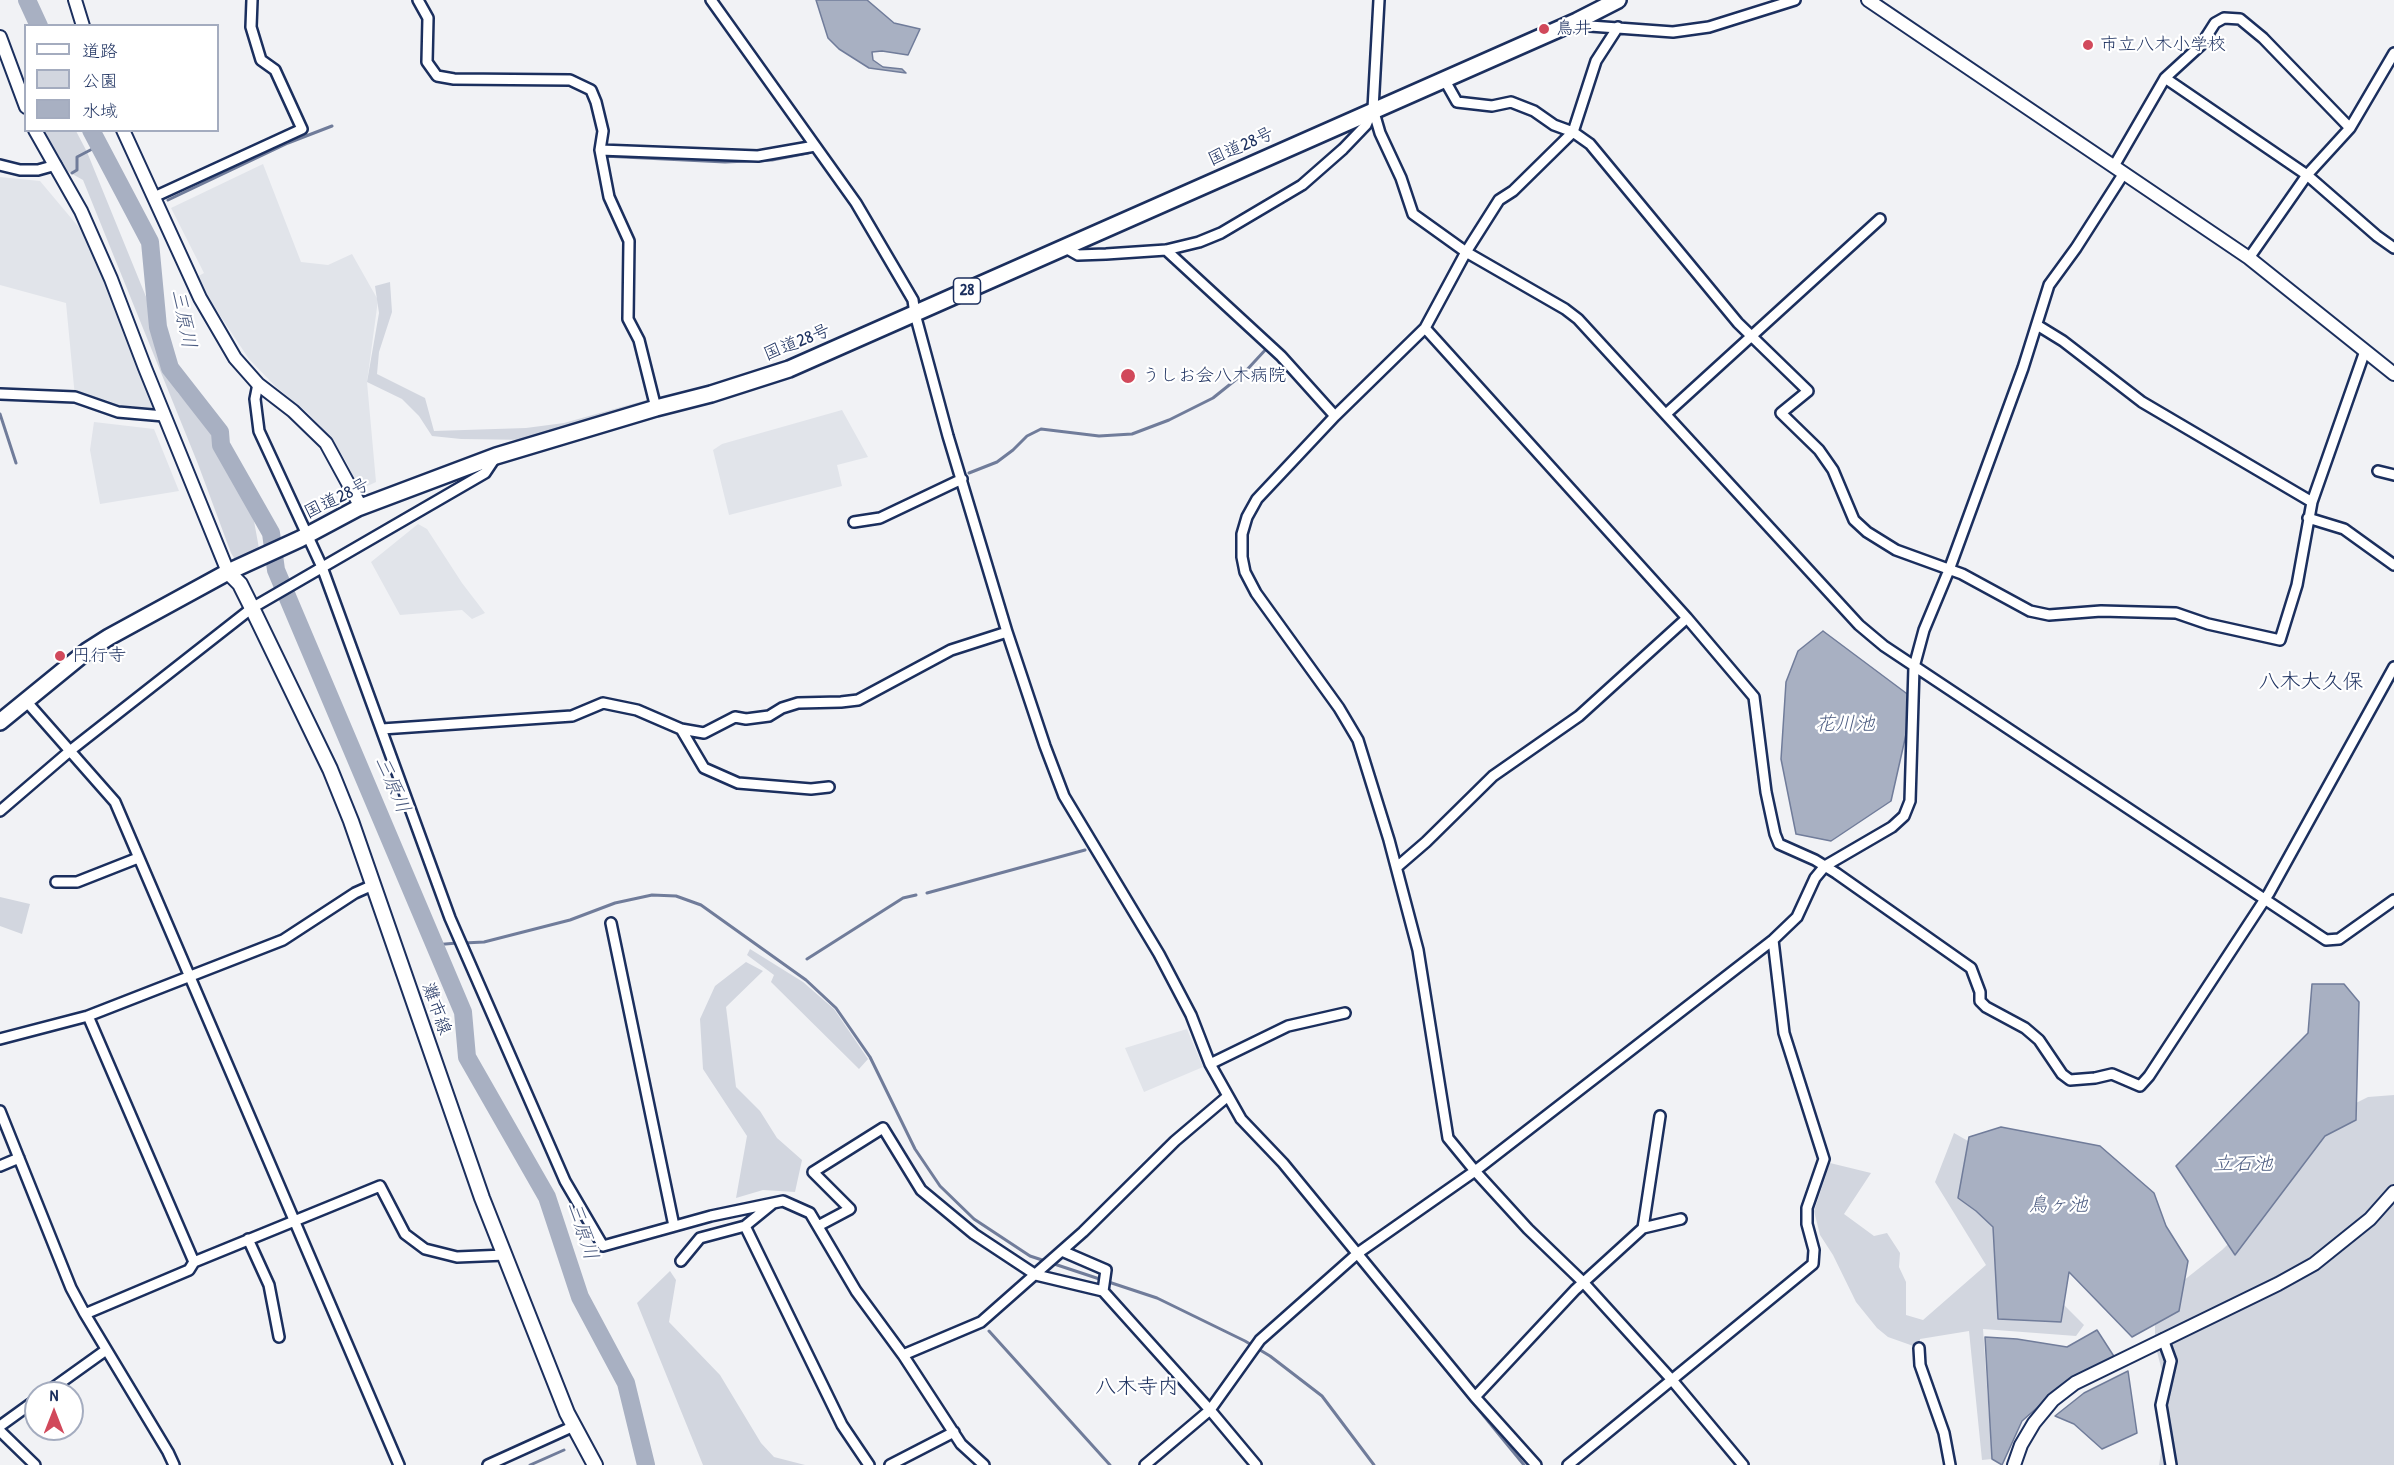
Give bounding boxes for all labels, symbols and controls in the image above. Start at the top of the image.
place label: 鳥井 [1556,18,1592,40]
marker: 鳥井 [1537,22,1551,36]
legend [24,24,219,132]
place label: 市立八木小学校 [2100,34,2226,56]
text: 道路 [82,38,118,63]
marker: 市立八木小学校 [2081,38,2095,52]
text: 公園 [82,68,118,93]
text: 水域 [82,98,118,123]
street label: 国道28号 [1205,123,1277,171]
road number: 28 [954,278,980,304]
water label: 三原川 [165,287,201,351]
street label: 国道28号 [760,320,834,366]
place label: うしお会八木病院 [1142,365,1286,387]
marker: うしお会八木病院 [1119,367,1137,385]
street label: 国道28号 [301,474,373,524]
place label: 円行寺 [72,645,126,667]
marker: 円行寺 [53,649,67,663]
district label: 八木大久保 [2259,669,2363,695]
water label: 花川池 [1815,713,1875,737]
water label: 三原川 [369,753,415,817]
street label: 灘市線 [417,980,455,1038]
water label: 立石池 [2213,1153,2273,1177]
water label: 鳥ヶ池 [2028,1194,2088,1218]
water label: 三原川 [561,1199,603,1263]
district label: 八木寺内 [1095,1374,1179,1400]
north arrow [24,1381,84,1441]
text: N [50,1384,58,1406]

